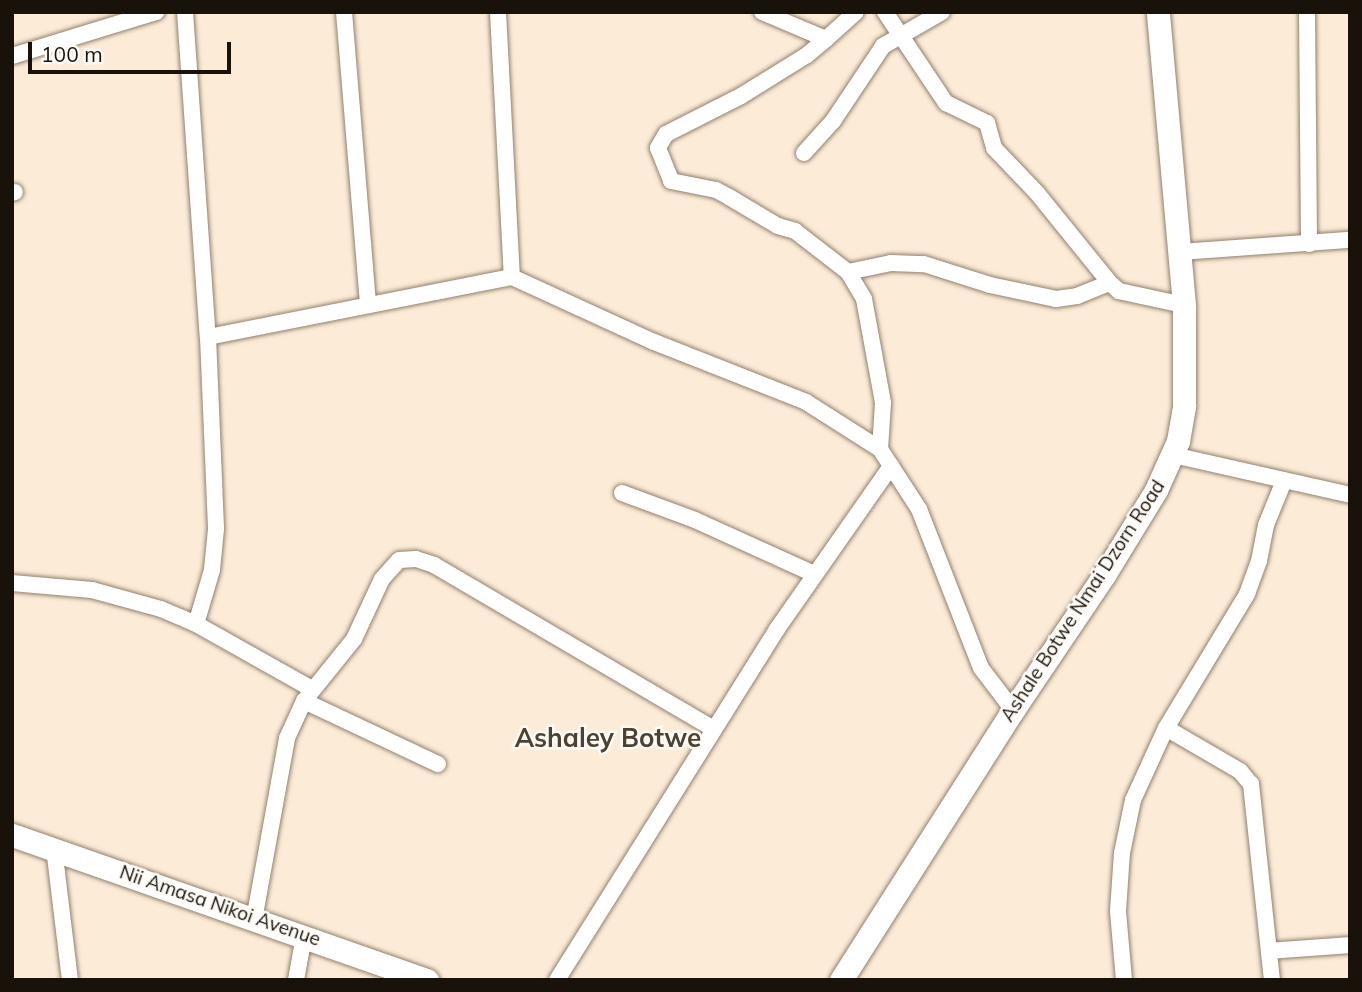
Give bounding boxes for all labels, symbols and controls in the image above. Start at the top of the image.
scale bar [32,28,234,72]
text: 100 m [41,41,103,67]
street label: Ashale Botwe Nmai Dzorn Road [996,476,1170,726]
district label: Ashaley Botwe [515,722,701,754]
street label: Nii Amasa Nikoi Avenue [117,861,323,951]

